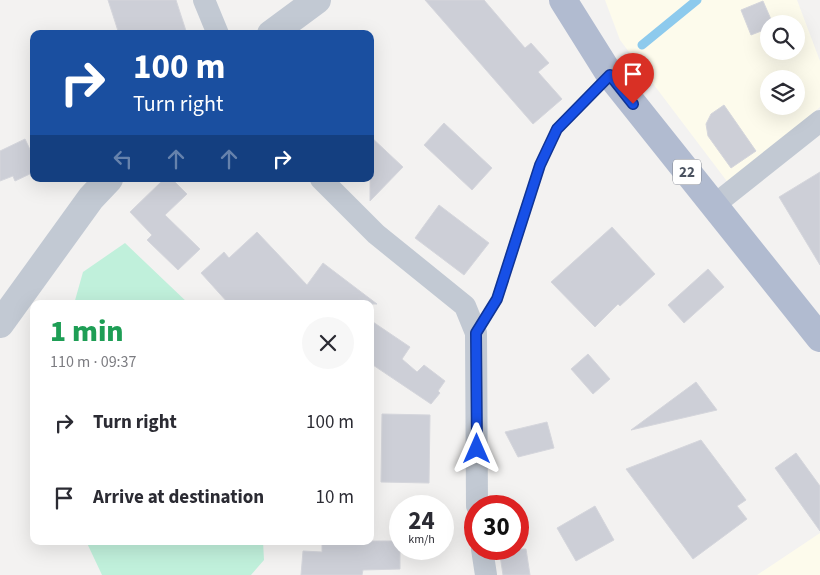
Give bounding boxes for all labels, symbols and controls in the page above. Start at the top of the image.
map controls [760,15,805,115]
button: search [760,15,805,60]
text: 100 m [133,42,225,92]
icon: right [50,50,115,115]
pin [612,53,654,104]
icon: arrive [619,60,647,88]
button: layers [760,70,805,115]
text: Turn right [133,88,223,120]
icon: left [109,145,137,173]
icon: ahead [162,145,190,173]
icon: ahead [215,145,243,173]
icon: right [268,145,296,173]
road number: 22 [673,160,701,184]
text: 1 min [50,310,124,353]
button: close [302,317,354,369]
text: 110 m · 09:37 [50,351,137,373]
icon: right [50,409,78,437]
text: Turn right [93,409,177,436]
text: 100 m [306,409,354,436]
position arrow [450,422,502,474]
icon: arrive [50,484,78,512]
text: Arrive at destination [93,484,264,511]
text: 10 m [316,484,354,511]
speed limit sign: 30 [464,495,529,560]
text: 24 [408,503,435,539]
text: km/h [408,531,435,548]

